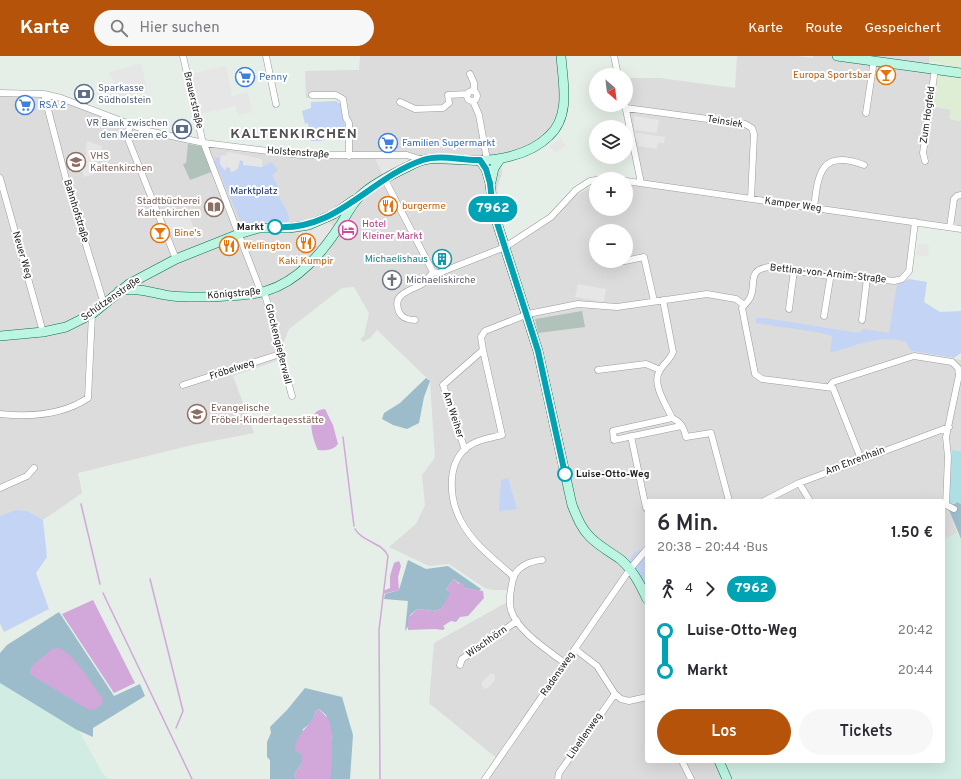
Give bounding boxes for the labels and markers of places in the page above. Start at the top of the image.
bar icon: Europa Sportsbar [875,64,897,86]
supermarket icon: Penny [234,66,256,88]
place label: Europa Sportsbar [793,69,872,82]
place label: Penny [259,71,287,84]
place label: Sparkasse Südholstein [98,82,151,107]
bank icon: Sparkasse Südholstein [73,83,95,105]
supermarket icon: RSA 2 [14,94,36,116]
place label: RSA 2 [39,99,66,112]
place label: VR Bank zwischen den Meeren eG [86,117,168,142]
bank icon: VR Bank zwischen den Meeren eG [171,118,193,140]
supermarket icon: Familien Supermarkt [377,132,399,154]
place label: Familien Supermarkt [402,137,496,150]
place label: VHS Kaltenkirchen [90,150,153,175]
school or university icon: VHS Kaltenkirchen [65,151,87,173]
place label: Stadtbücherei Kaltenkirchen [137,195,200,220]
restaurant icon: burgerme [377,195,399,217]
library icon: Stadtbücherei Kaltenkirchen [203,196,225,218]
place label: burgerme [402,200,446,213]
place label: Hotel Kleiner Markt [362,218,423,243]
marker: Markt [267,219,283,235]
hotel icon: Hotel Kleiner Markt [337,219,359,241]
place label: Markt [237,221,264,234]
bar icon: Bine's [149,222,171,244]
place label: Bine's [174,227,201,240]
restaurant icon: Kaki Kumpir [295,232,317,254]
restaurant icon: Wellington [218,235,240,257]
place label: Wellington [243,240,291,253]
building icon: Michaelishaus [431,248,453,270]
place label: Michaelishaus [365,253,428,266]
place label: Kaki Kumpir [279,255,334,268]
church icon: Michaeliskirche [381,269,403,291]
place label: Michaeliskirche [406,274,476,287]
place label: Evangelische Fröbel-Kindertagesstätte [211,402,324,427]
school or university icon: Evangelische Fröbel-Kindertagesstätte [186,403,208,425]
marker: Luise-Otto-Weg [557,466,573,482]
place label: Luise-Otto-Weg [576,468,649,481]

